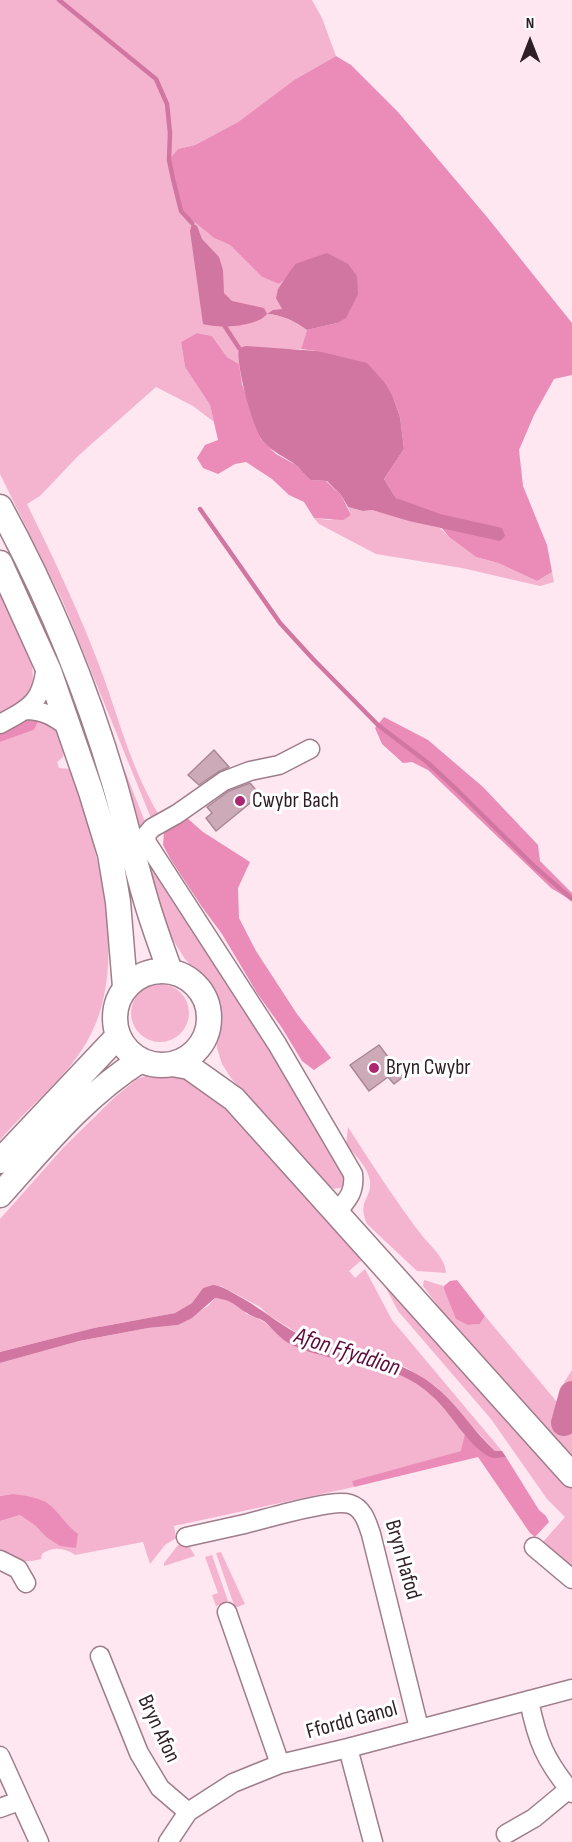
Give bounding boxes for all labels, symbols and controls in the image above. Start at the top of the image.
north arrow [500,12,560,72]
text: N [526,14,534,33]
place label: Cwybr Bach [252,788,339,814]
marker: Cwybr Bach [233,794,247,808]
place label: Bryn Cwybr [386,1055,471,1081]
marker: Bryn Cwybr [367,1061,381,1075]
water label: Afon Ffyddion [291,1322,403,1384]
street label: Bryn Hafod [378,1517,426,1603]
street label: Bryn Afon [131,1691,185,1767]
street label: Ffordd Ganol [303,1696,401,1746]

